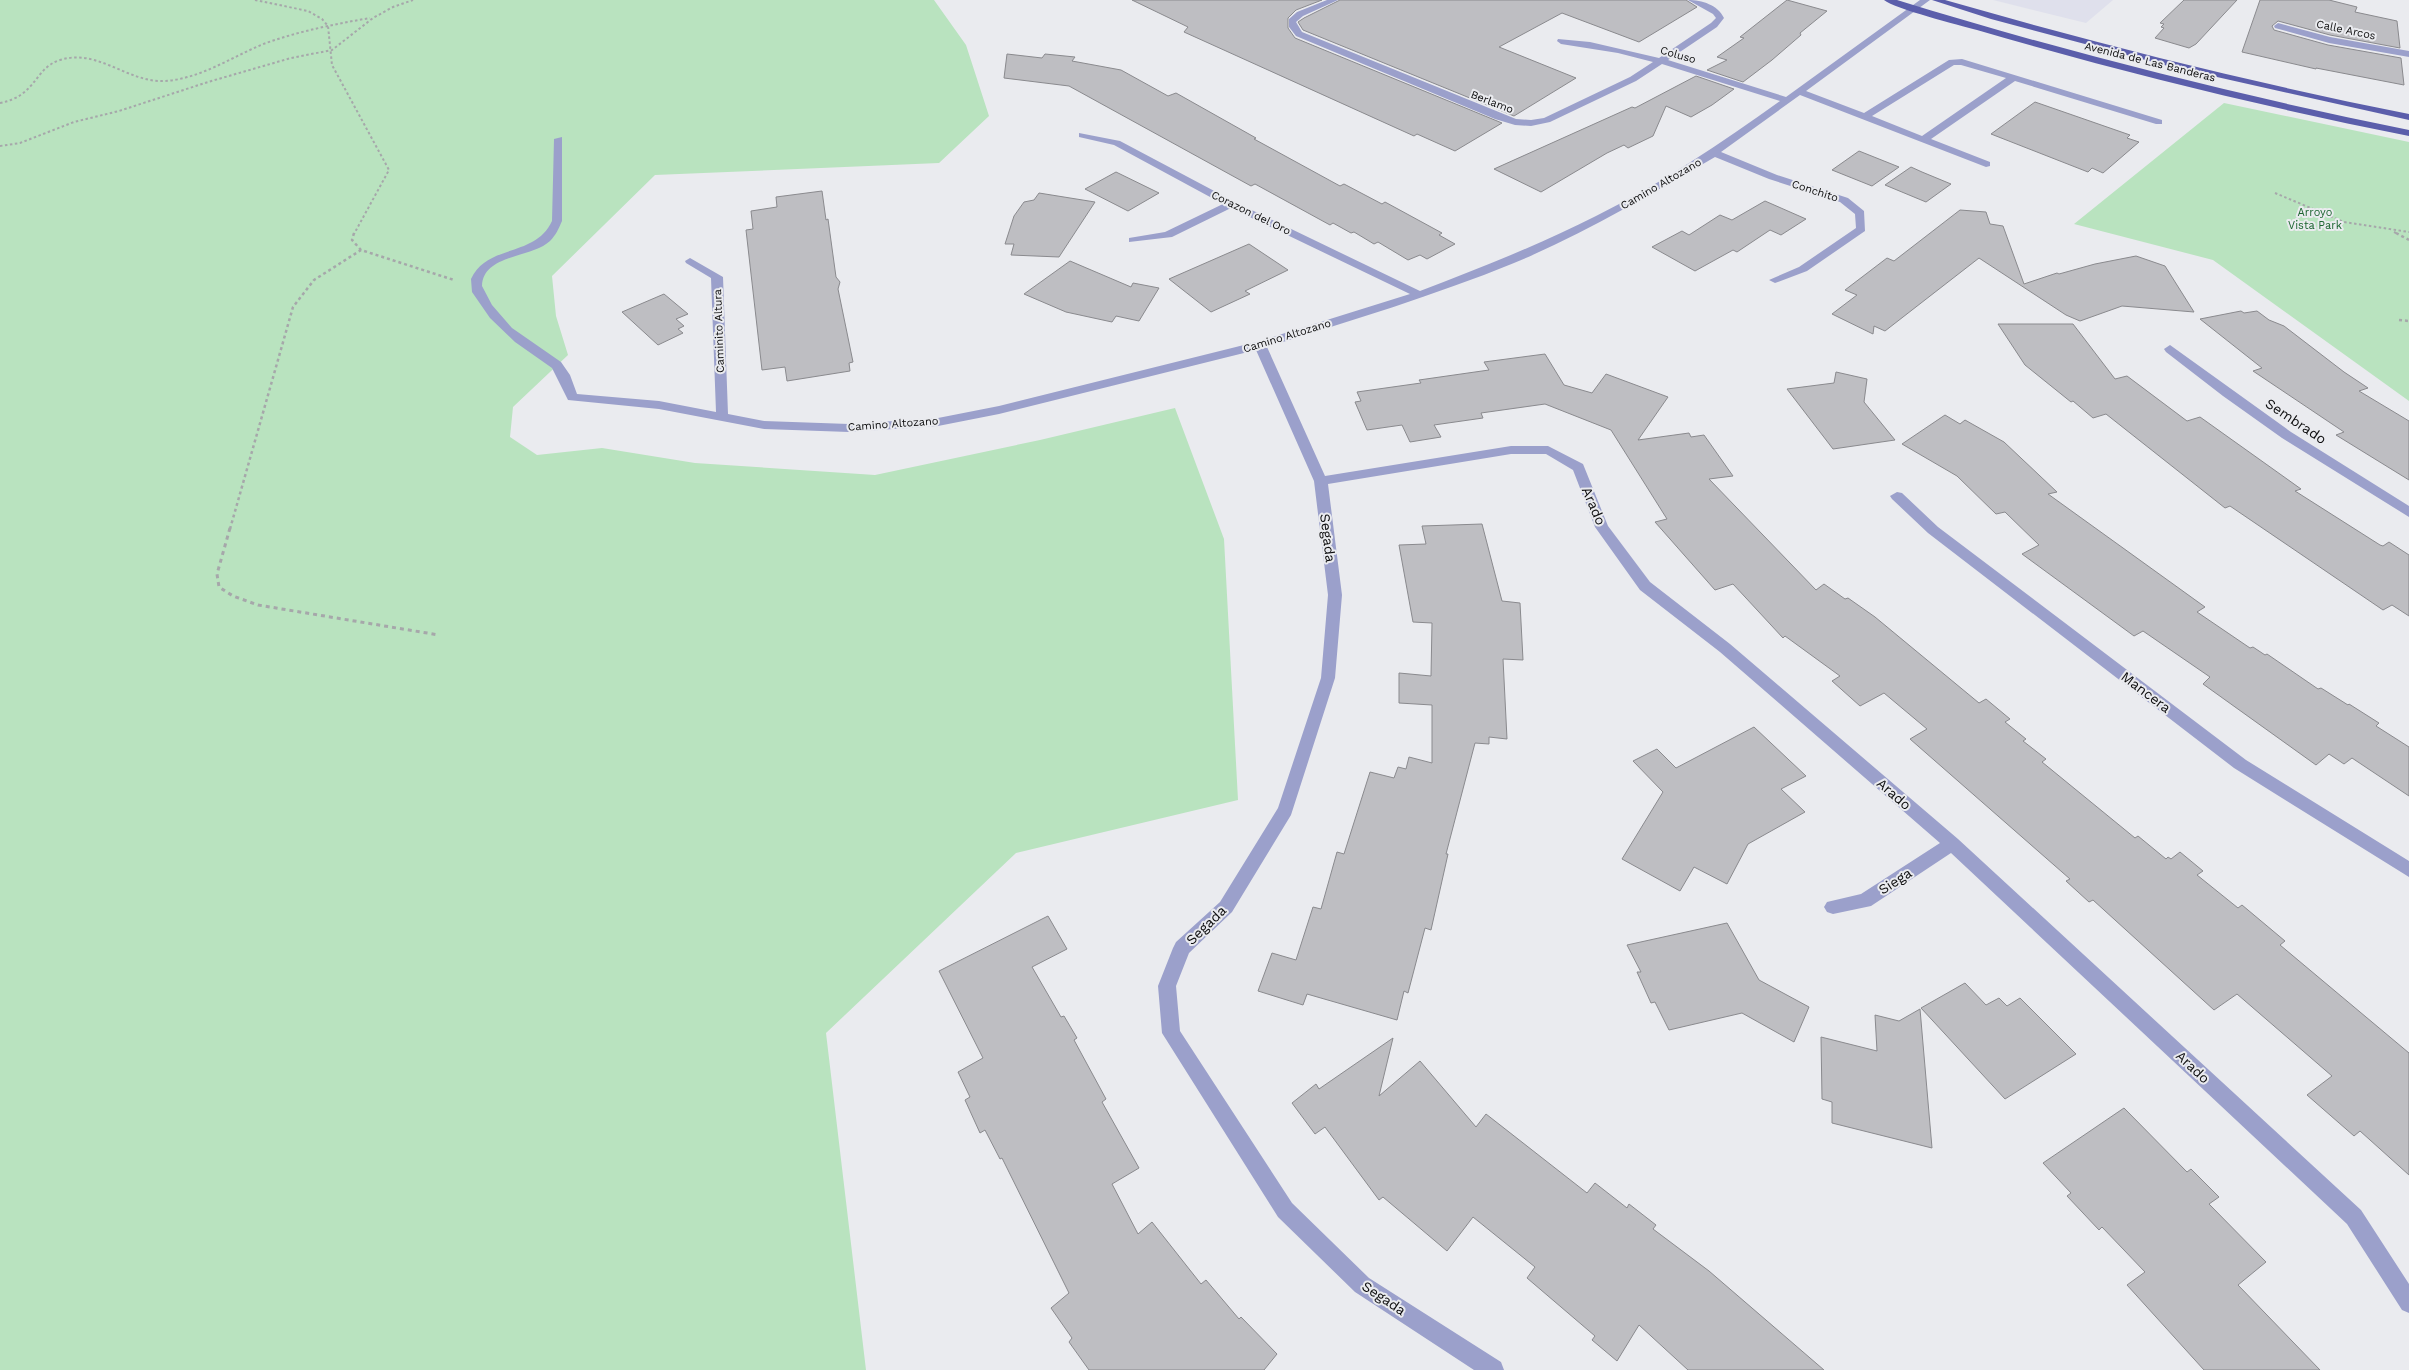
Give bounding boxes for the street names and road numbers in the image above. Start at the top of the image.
street label: Calle Arcos [2315,17,2377,43]
street label: Avenida de Las Banderas [2083,39,2217,85]
street label: Coluso [1659,44,1697,66]
street label: Berlamo [1469,88,1515,116]
street label: Camino Altozano [1618,156,1704,212]
street label: Conchito [1790,177,1840,205]
street label: Corazon del Oro [1209,188,1293,238]
street label: Caminito Altura [711,289,727,373]
street label: Camino Altozano [1242,316,1332,356]
street label: Sembrado [2263,395,2329,447]
street label: Camino Altozano [847,414,939,434]
street label: Arado [1579,485,1609,527]
street label: Segada [1317,513,1339,563]
street label: Mancera [2118,668,2174,716]
street label: Arado [1874,775,1914,813]
street label: Siega [1876,864,1915,898]
street label: Segada [1183,902,1229,948]
street label: Arado [2173,1048,2213,1086]
street label: Segada [1359,1278,1409,1318]

